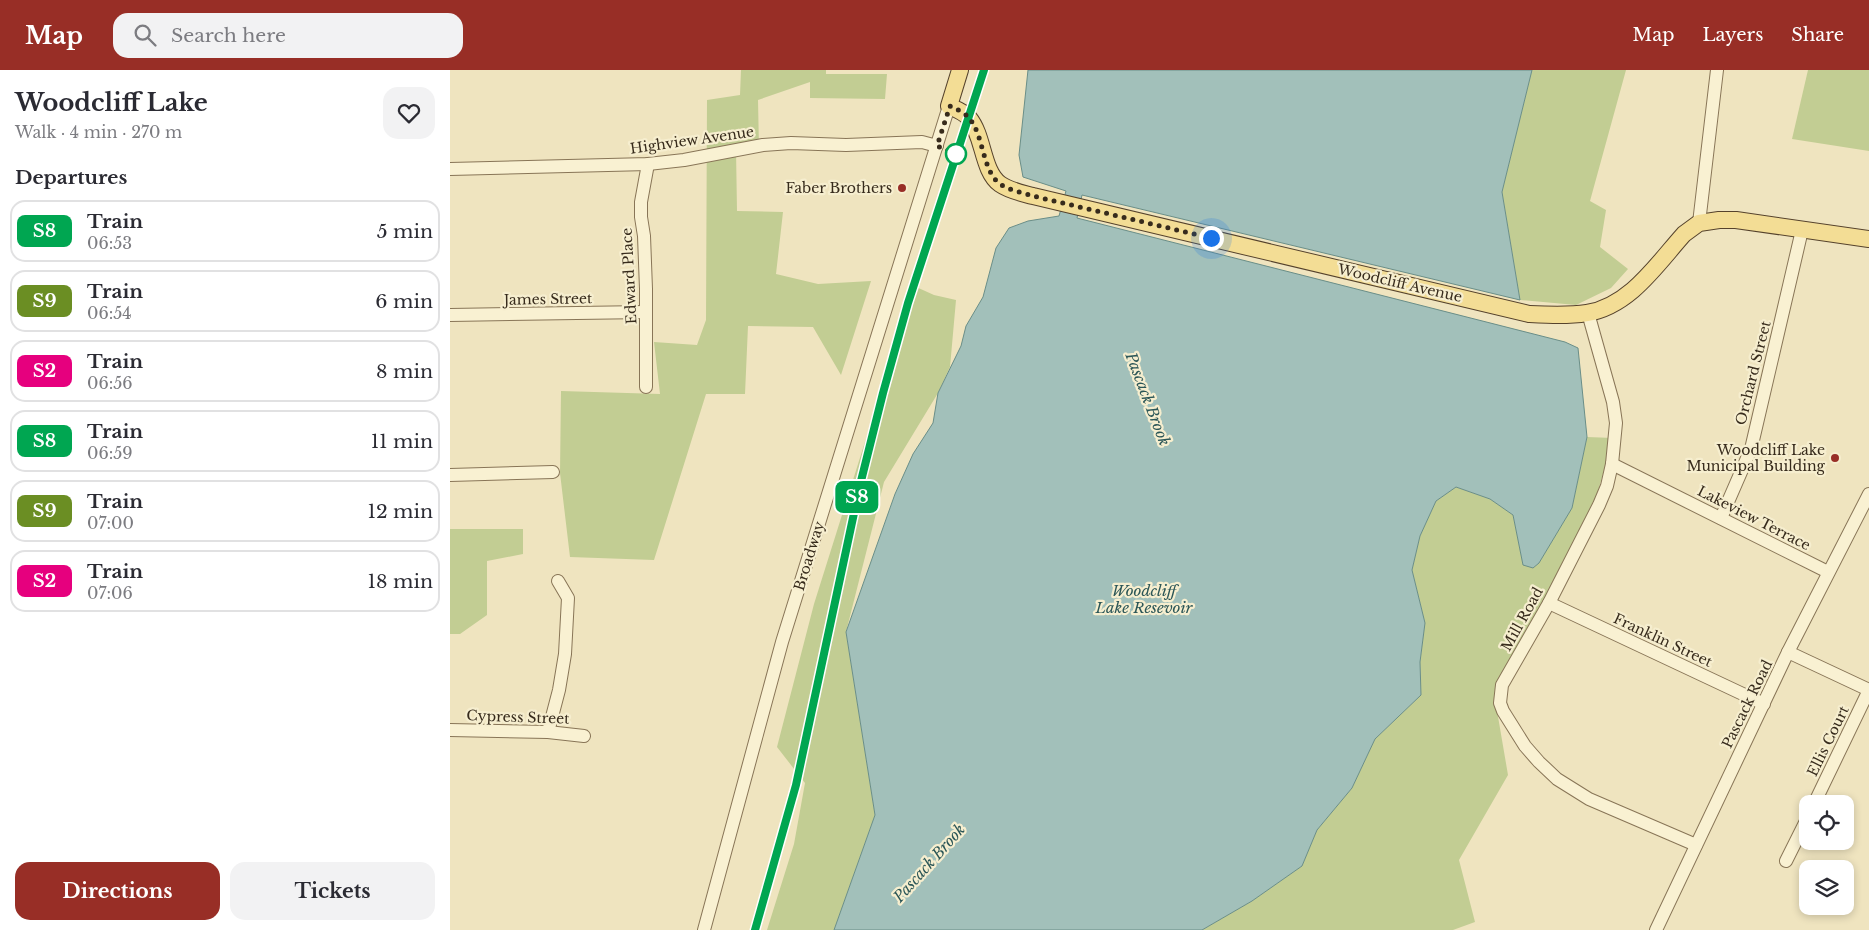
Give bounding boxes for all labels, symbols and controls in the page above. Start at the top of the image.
search box [113,13,463,58]
text: Map [25,21,83,50]
icon: search [131,21,159,49]
text: Search here [171,24,286,47]
text: Map [1633,24,1674,46]
text: Layers [1702,24,1763,46]
text: Share [1791,24,1844,46]
button: heart [383,87,435,139]
text: Woodcliff Lake [15,88,208,117]
text: Walk · 4 min · 270 m [15,122,182,142]
street label: Highview Avenue [629,122,755,158]
unlabelled marker [945,143,967,165]
text: Departures [15,166,127,189]
place label: Faber Brothers [785,179,892,197]
marker: Faber Brothers [896,182,908,194]
text: Train [87,210,143,233]
text: S8 [33,220,56,242]
text: 5 min [377,220,433,243]
your location [1199,226,1224,251]
street label: Edward Place [617,227,641,325]
text: 06:53 [87,233,132,253]
street label: Woodcliff Avenue [1335,260,1464,306]
text: Train [87,280,143,303]
street label: James Street [502,289,593,309]
text: S9 [32,290,57,312]
text: 6 min [375,290,433,313]
text: 06:54 [87,303,132,323]
street label: Orchard Street [1731,318,1775,427]
water label: Pascack Brook [1121,349,1175,448]
text: Train [87,350,143,373]
text: S2 [33,360,56,382]
text: 8 min [376,360,433,383]
text: 06:56 [87,373,133,393]
text: Train [87,420,143,443]
text: S8 [33,430,56,452]
text: 11 min [371,430,433,453]
place label: Woodcliff Lake Municipal Building [1686,441,1826,475]
text: 06:59 [87,443,133,463]
marker: Woodcliff Lake Municipal Building [1829,452,1841,464]
line badge: S8 [834,481,880,513]
street label: Lakeview Terrace [1694,482,1814,554]
text: S8 [845,486,869,508]
text: Train [87,490,143,513]
text: S9 [32,500,57,522]
text: 12 min [367,500,433,523]
text: 07:00 [87,513,134,533]
street label: Broadway [790,519,828,593]
text: Train [87,560,143,583]
text: S2 [33,570,56,592]
text: 18 min [368,570,433,593]
water label: Woodcliff Lake Resevoir [1094,581,1194,617]
text: 07:06 [87,583,133,603]
street label: Mill Road [1497,583,1547,654]
street label: Franklin Street [1611,609,1716,671]
street label: Pascack Road [1718,656,1776,751]
street label: Ellis Court [1803,702,1853,779]
street label: Cypress Street [466,706,571,728]
map controls [1799,795,1854,915]
button: locate [1799,795,1854,850]
water label: Pascack Brook [888,820,969,907]
button: layers [1799,860,1854,915]
button: Directions [15,862,220,920]
button: Tickets [230,862,435,920]

